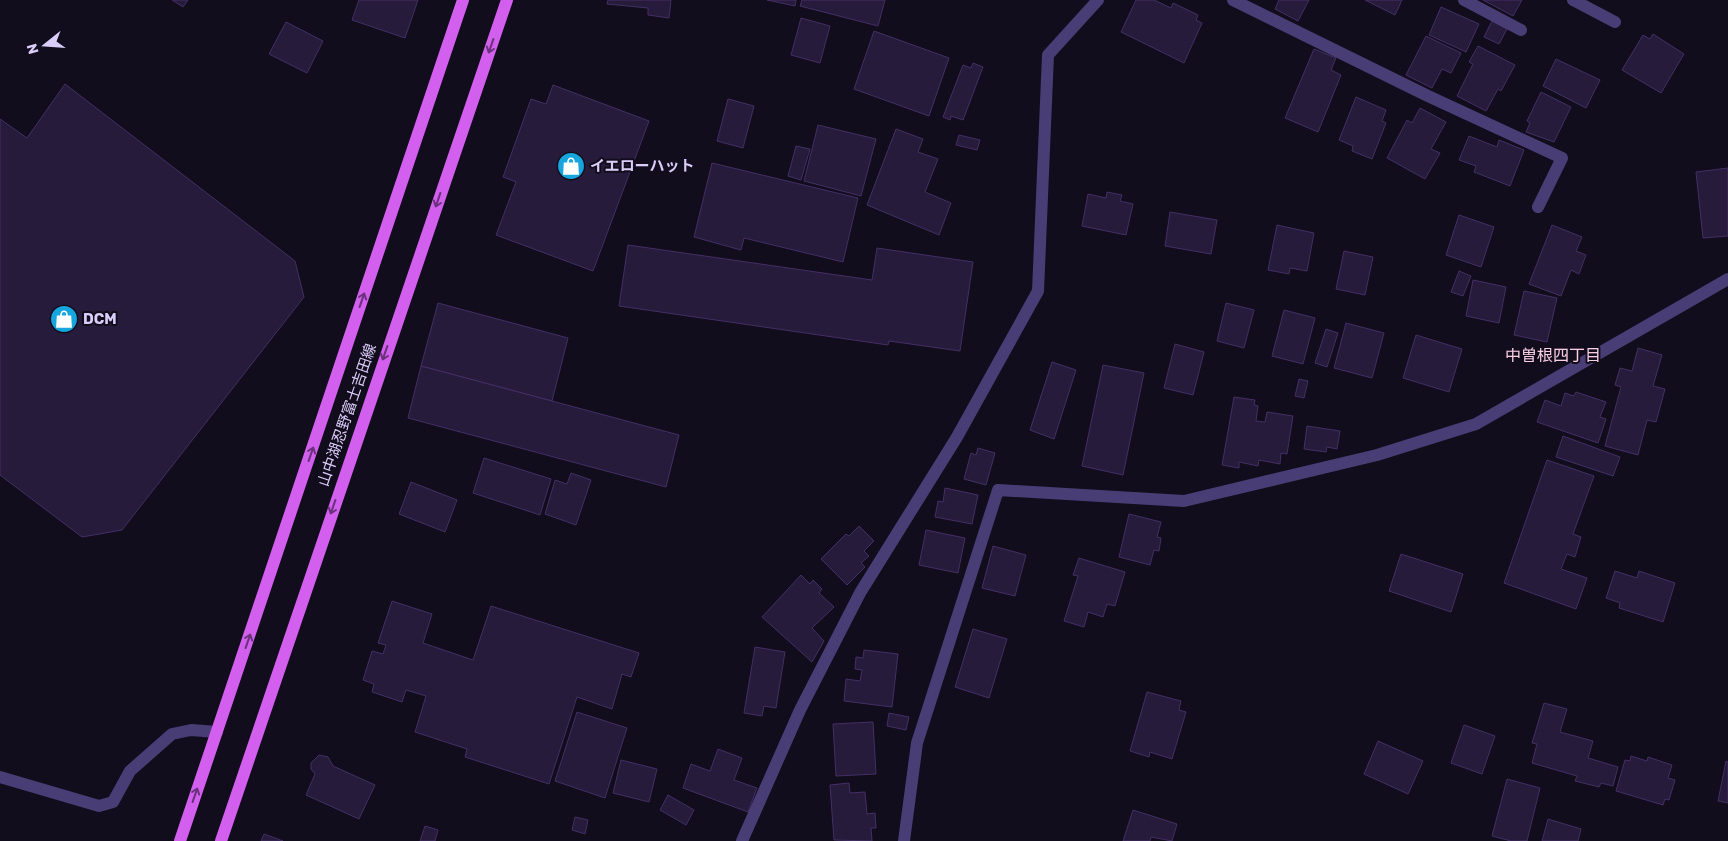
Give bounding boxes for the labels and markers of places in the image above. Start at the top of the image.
shop icon: イエローハット [556,151,586,181]
place label: イエローハット [590,157,695,175]
shop icon: DCM [49,304,79,334]
place label: DCM [83,310,117,328]

